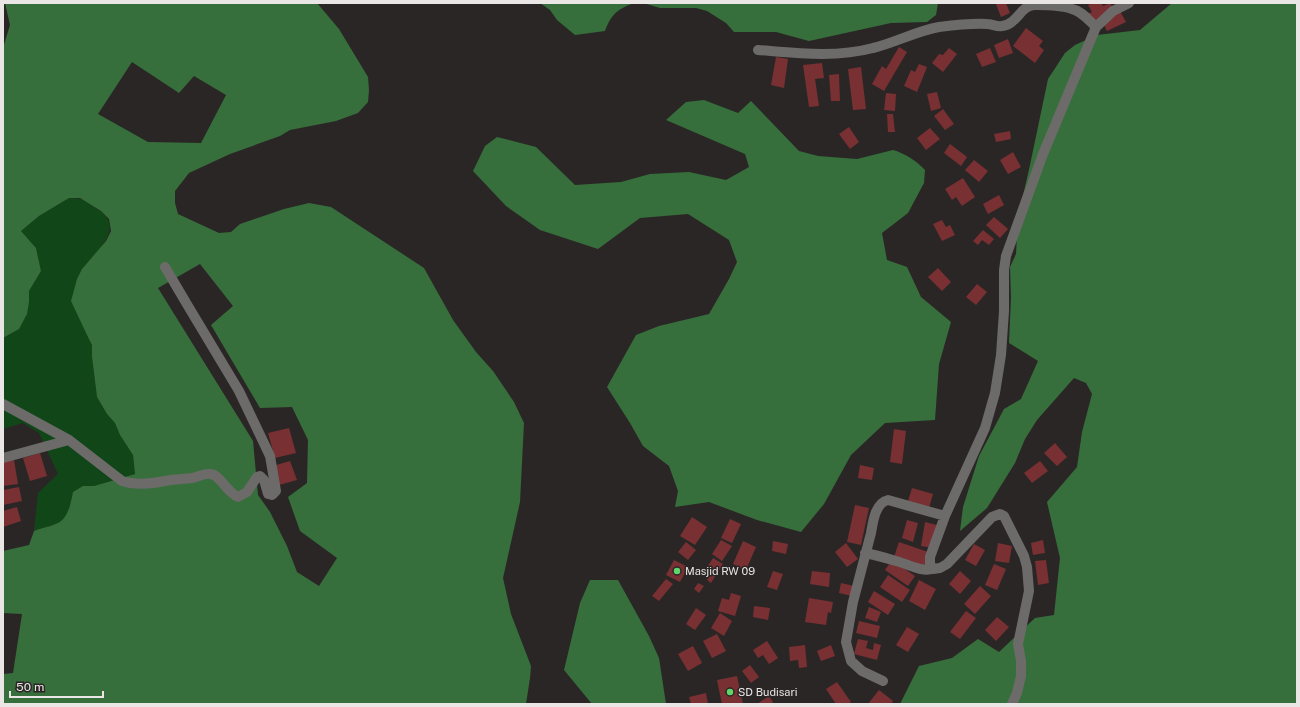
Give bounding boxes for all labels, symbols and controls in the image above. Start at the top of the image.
place label: Masjid RW 09 [685,565,755,577]
marker: Masjid RW 09 [672,566,682,576]
scale bar [10,673,103,699]
text: 50 m [16,680,44,694]
place label: SD Budisari [738,686,797,698]
marker: SD Budisari [725,687,735,697]

